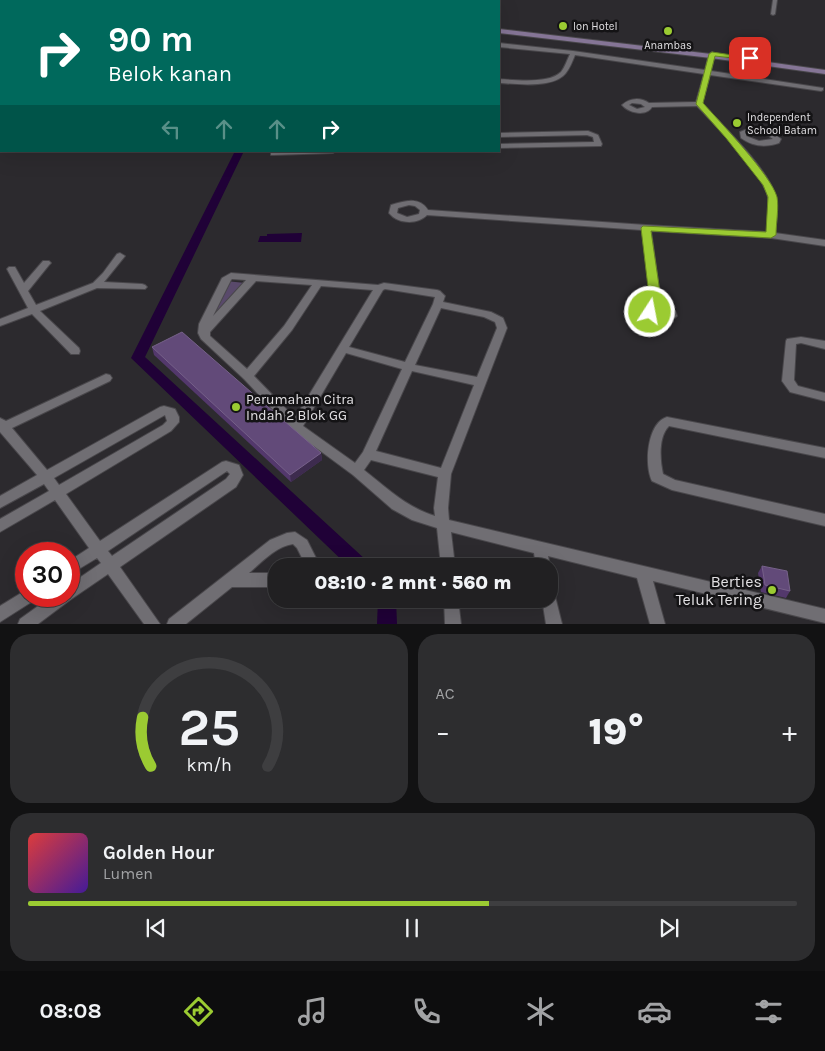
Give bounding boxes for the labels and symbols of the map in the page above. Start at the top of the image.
marker: Ion Hotel [557,20,569,32]
place label: Ion Hotel [573,20,618,33]
marker: Anambas [662,25,674,37]
pin [729,37,771,79]
place label: Anambas [644,39,692,52]
place label: Independent School Batam [747,111,817,137]
marker: Independent School Batam [731,117,743,129]
position arrow [623,285,675,337]
place label: Perumahan Citra Indah 2 Blok GG [246,391,354,424]
marker: Perumahan Citra Indah 2 Blok GG [230,401,242,413]
speed limit sign: 30 [15,542,80,607]
place label: Berties Teluk Tering [676,572,762,609]
marker: Berties Teluk Tering [766,584,778,596]

